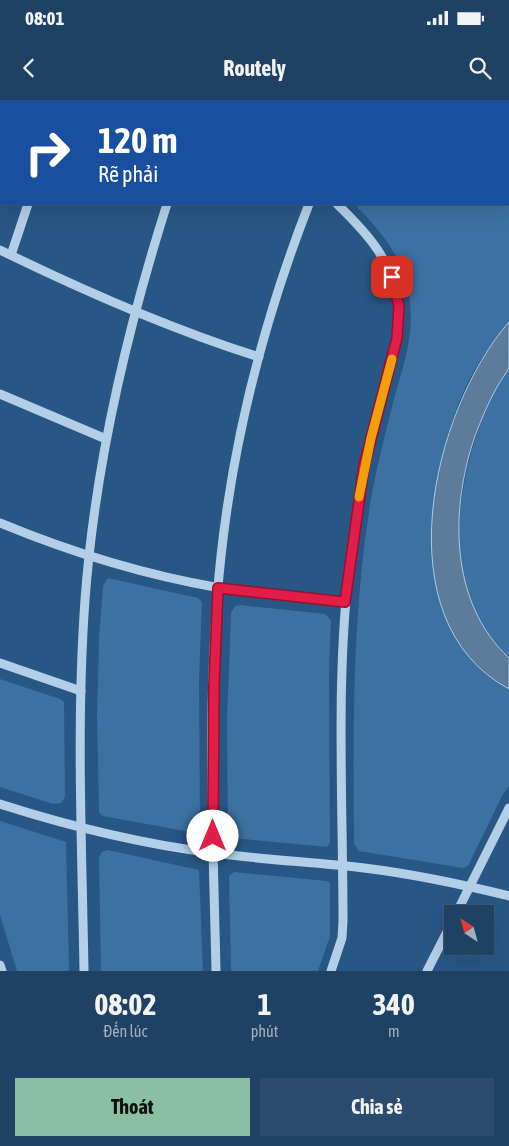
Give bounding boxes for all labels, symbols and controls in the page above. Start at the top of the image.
text: 08:01 [25,7,64,29]
icon: back [15,54,43,82]
icon: search [466,54,494,82]
text: Routely [223,55,286,81]
icon: right [15,120,80,185]
text: 120 m [98,120,177,160]
text: Rẽ phải [98,161,158,187]
pin [371,256,413,298]
icon: arrive [378,263,406,291]
position arrow [186,809,238,861]
north arrow [444,905,494,955]
map controls [444,905,494,955]
text: 08:02 [94,987,157,1021]
text: 1 [257,987,272,1021]
text: 340 [373,987,415,1021]
text: Đến lúc [103,1022,147,1040]
text: phút [251,1022,278,1040]
text: m [388,1022,399,1040]
button: Thoát [15,1078,250,1136]
button: Chia sẻ [260,1078,494,1136]

